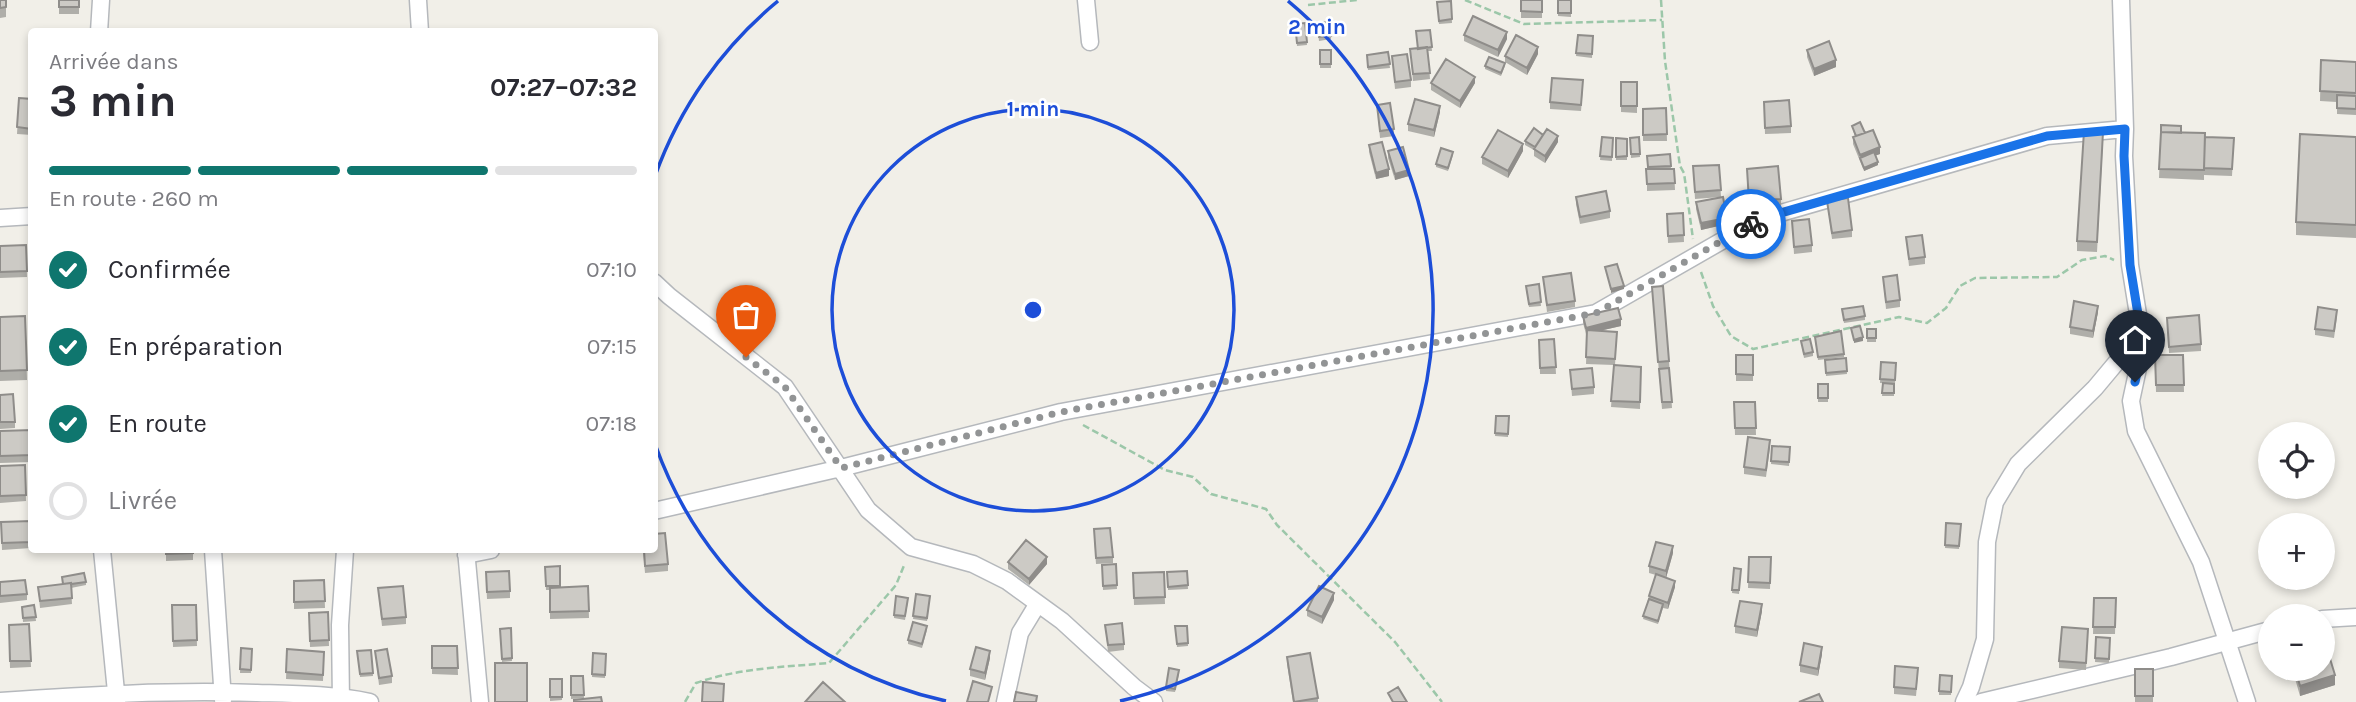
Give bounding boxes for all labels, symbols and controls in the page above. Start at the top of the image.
text: 2 min [1288,15,1346,39]
text: Arrivée dans [49,48,179,75]
text: 07:27–07:32 [490,72,637,103]
text: 3 min [49,74,177,128]
text: 1 min [1007,97,1059,121]
text: En route · 260 m [49,185,219,212]
courier [1716,189,1786,259]
icon: bike [1732,205,1770,243]
icon: check [49,251,87,289]
text: Confirmée [108,254,231,285]
text: 07:10 [586,256,637,283]
pin [716,285,776,357]
icon: bag [727,296,765,334]
centre of rings [1021,298,1045,322]
pin [2105,310,2165,382]
icon: home [2116,321,2154,359]
icon: check [49,328,87,366]
text: En préparation [108,331,283,362]
text: 07:15 [587,333,637,360]
icon: check [49,405,87,443]
text: En route [108,408,207,439]
text: 07:18 [586,410,637,437]
map controls [2258,422,2335,681]
button: locate [2258,422,2335,499]
text: Livrée [108,485,177,516]
button: + [2258,513,2335,590]
button: − [2258,604,2335,681]

